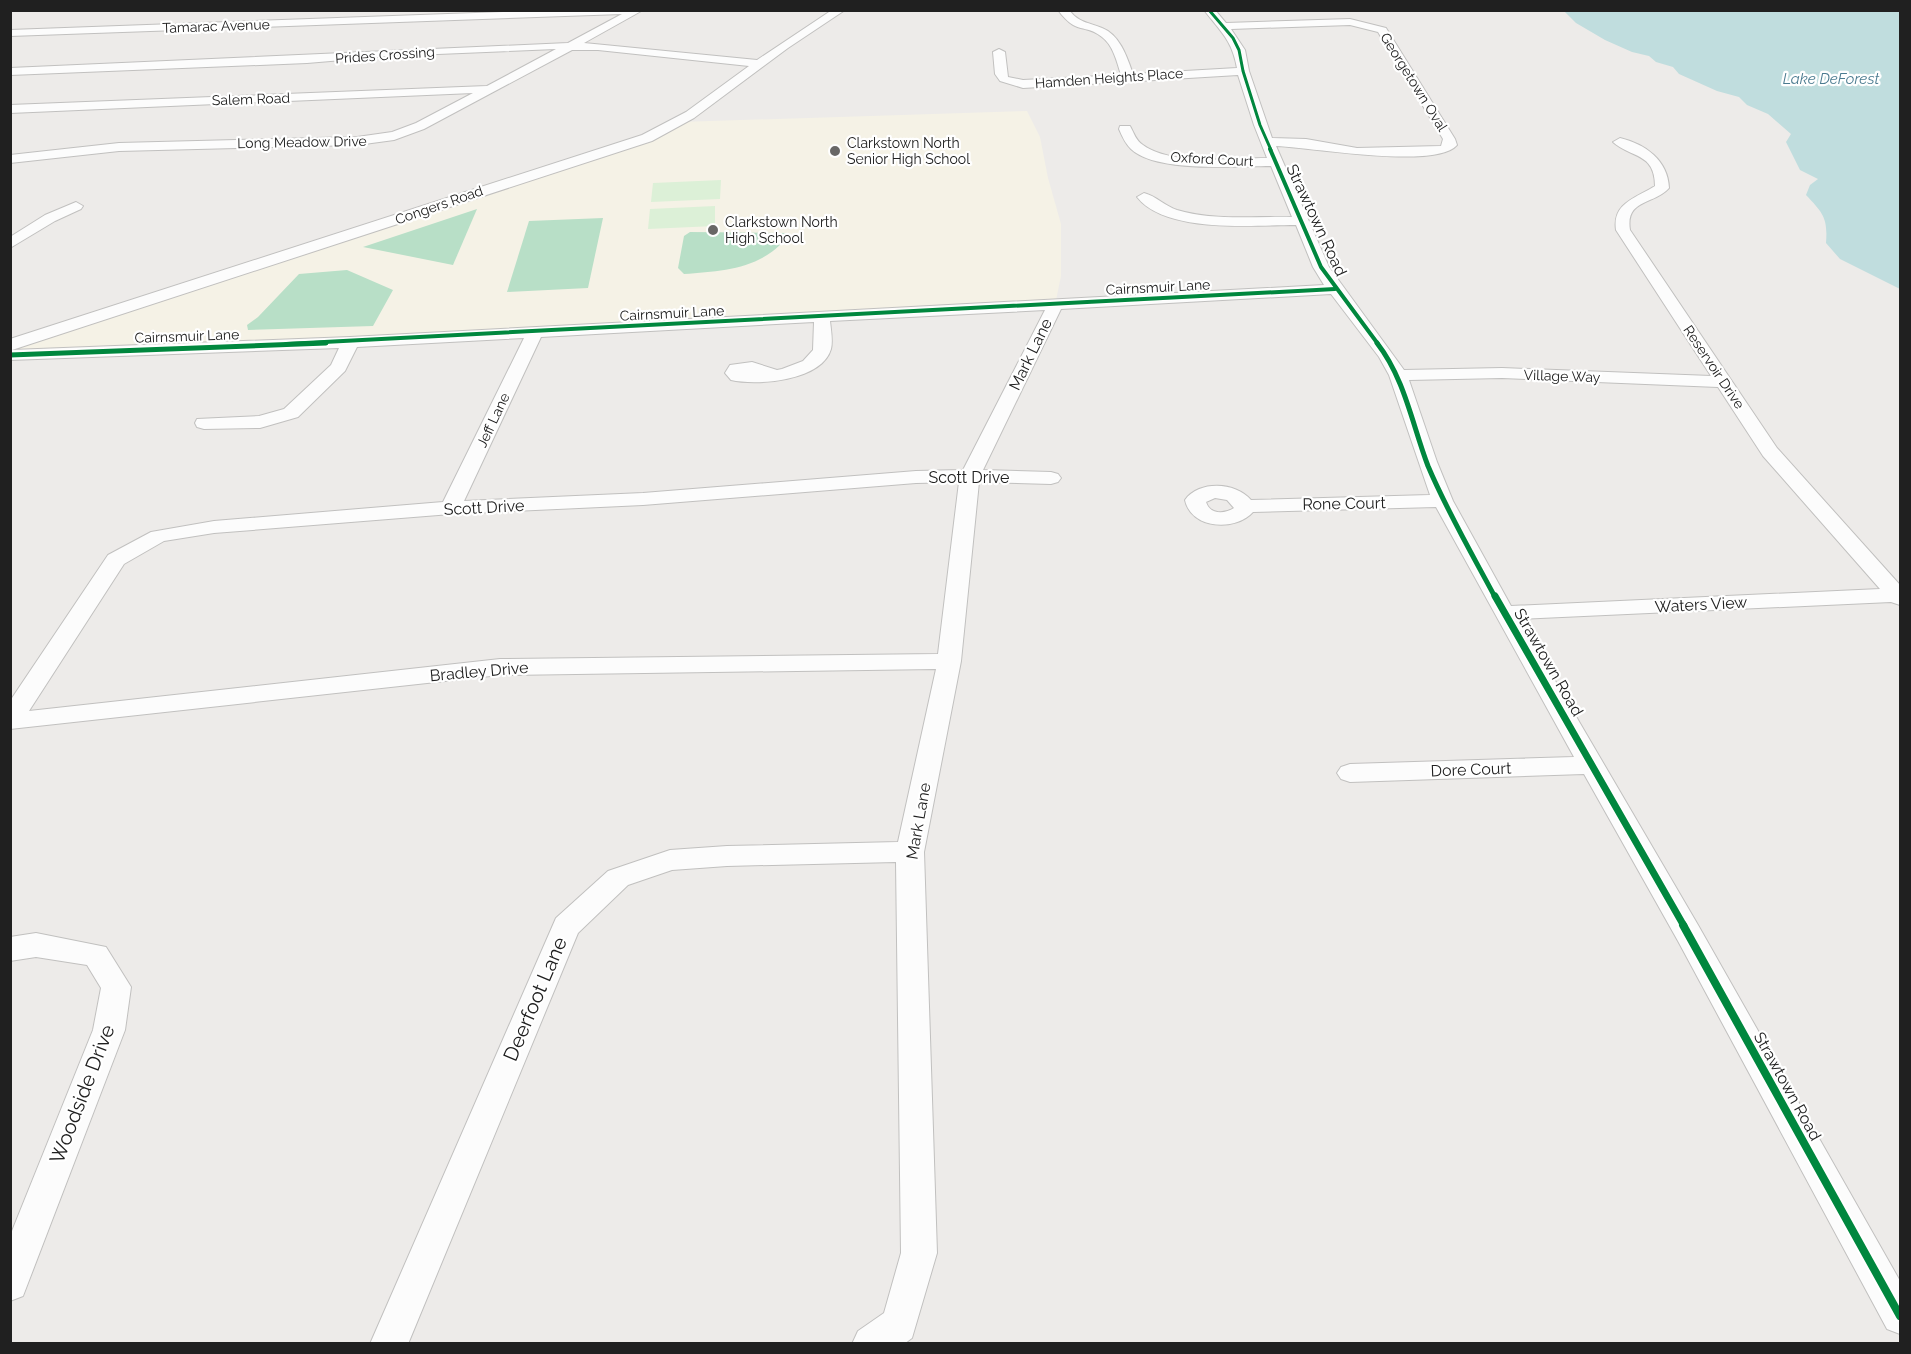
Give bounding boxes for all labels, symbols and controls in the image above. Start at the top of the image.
street label: Tamarac Avenue [162,16,270,36]
street label: Georgetown Oval [1377,30,1451,134]
street label: Prides Crossing [335,44,435,66]
street label: Hamden Heights Place [1034,65,1184,91]
water label: Lake DeForest [1783,70,1879,88]
street label: Salem Road [212,90,290,108]
street label: Long Meadow Drive [237,133,367,151]
place label: Clarkstown North Senior High School [847,135,970,167]
marker: Clarkstown North Senior High School [828,144,842,158]
street label: Oxford Court [1170,149,1254,169]
street label: Strawtown Road [1282,161,1351,279]
street label: Congers Road [393,182,485,228]
place label: Clarkstown North High School [725,214,838,246]
marker: Clarkstown North High School [706,223,720,237]
street label: Cairnsmuir Lane [1105,276,1211,298]
street label: Cairnsmuir Lane [619,302,725,324]
street label: Mark Lane [1005,315,1056,393]
street label: Reservoir Drive [1680,322,1748,412]
street label: Cairnsmuir Lane [134,326,240,346]
street label: Village Way [1523,367,1601,385]
street label: Jeff Lane [473,390,513,450]
street label: Scott Drive [929,468,1009,487]
street label: Rone Court [1302,493,1387,514]
street label: Scott Drive [443,496,525,519]
street label: Waters View [1654,593,1748,616]
street label: Strawtown Road [1510,605,1587,720]
street label: Bradley Drive [429,658,529,685]
street label: Dore Court [1430,759,1512,780]
street label: Mark Lane [902,781,935,861]
street label: Deerfoot Lane [498,933,572,1065]
street label: Woodside Drive [44,1021,120,1167]
street label: Strawtown Road [1750,1029,1825,1144]

